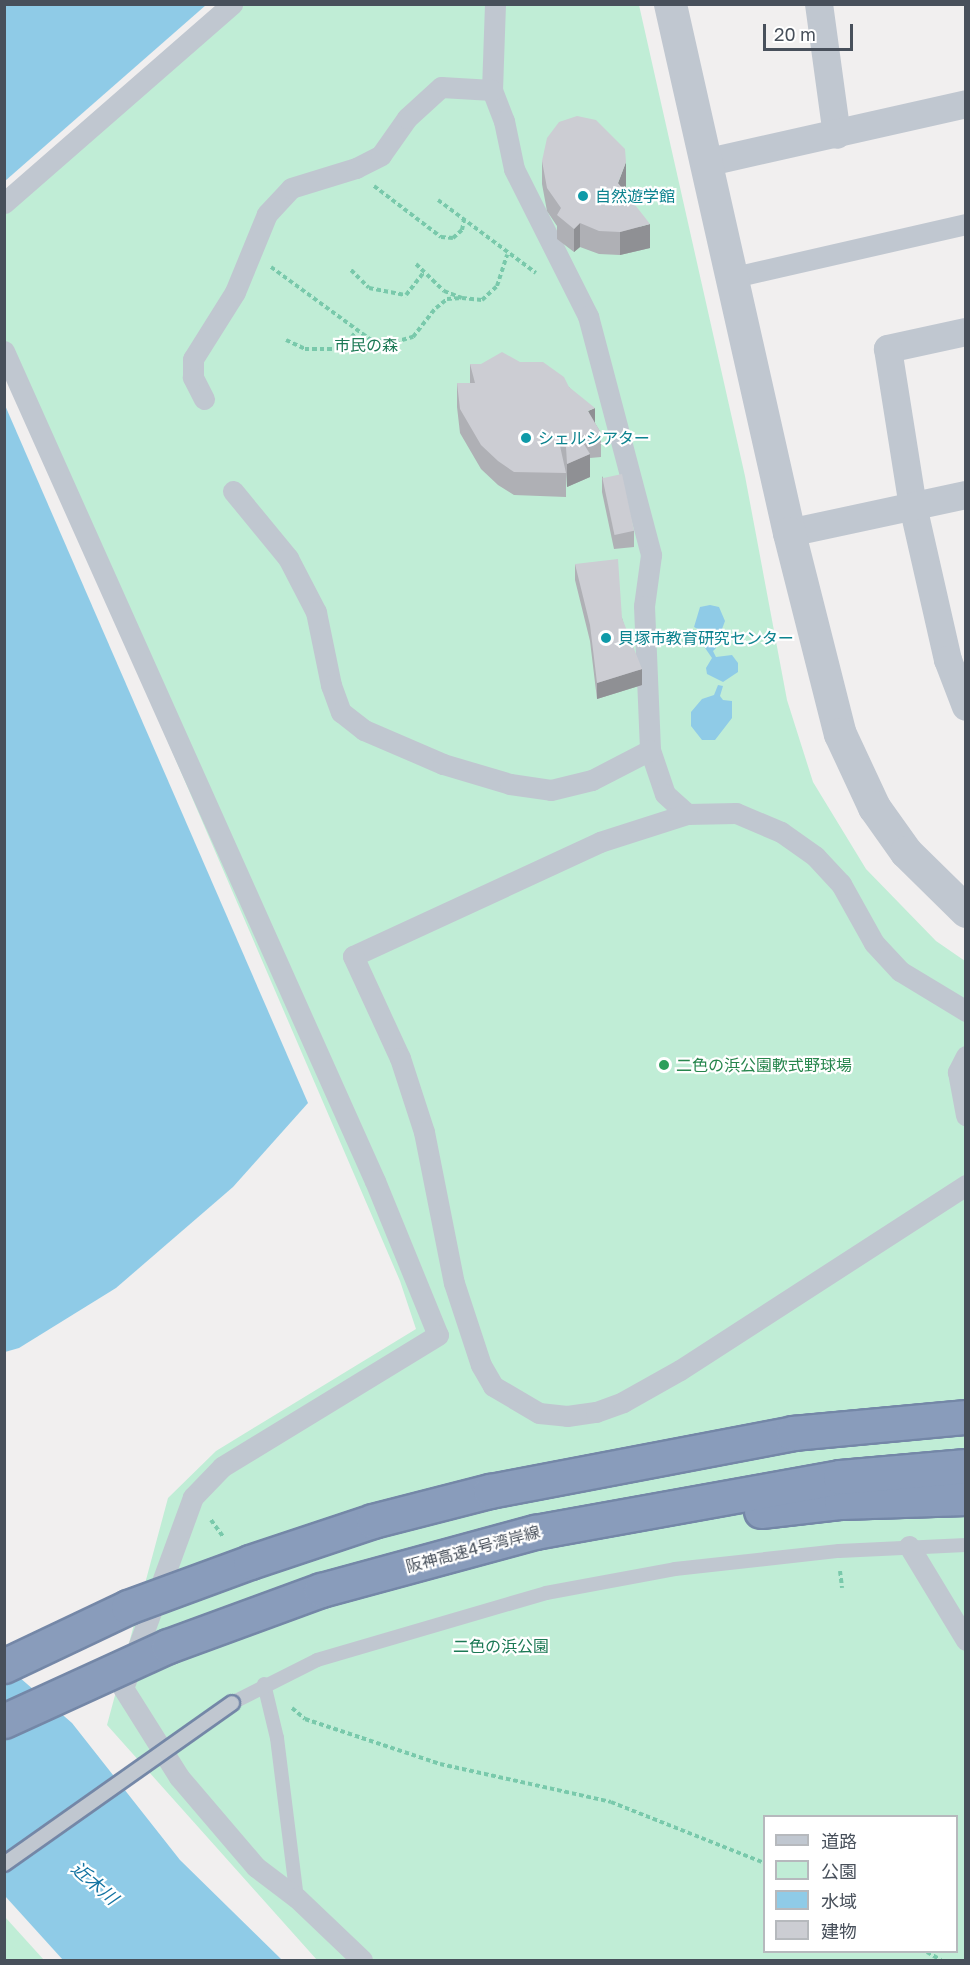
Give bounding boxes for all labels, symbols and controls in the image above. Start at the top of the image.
scale bar [766,12,856,50]
text: 20 m [774,23,816,45]
place label: 自然遊学館 [595,186,675,206]
marker: 自然遊学館 [576,189,590,203]
park label: 市民の森 [334,335,398,355]
place label: シェルシアター [538,428,650,448]
marker: シェルシアター [519,431,533,445]
place label: 貝塚市教育研究センター [618,628,794,648]
marker: 貝塚市教育研究センター [599,631,613,645]
place label: 二色の浜公園軟式野球場 [676,1055,852,1075]
marker: 二色の浜公園軟式野球場 [657,1058,671,1072]
street label: 阪神高速4号湾岸線 [404,1522,542,1576]
park label: 二色の浜公園 [453,1636,549,1656]
legend [763,1815,958,1953]
text: 道路 [821,1830,857,1852]
water label: 近木川 [68,1857,122,1909]
text: 公園 [821,1860,857,1882]
text: 水域 [821,1890,857,1912]
text: 建物 [821,1920,857,1942]

